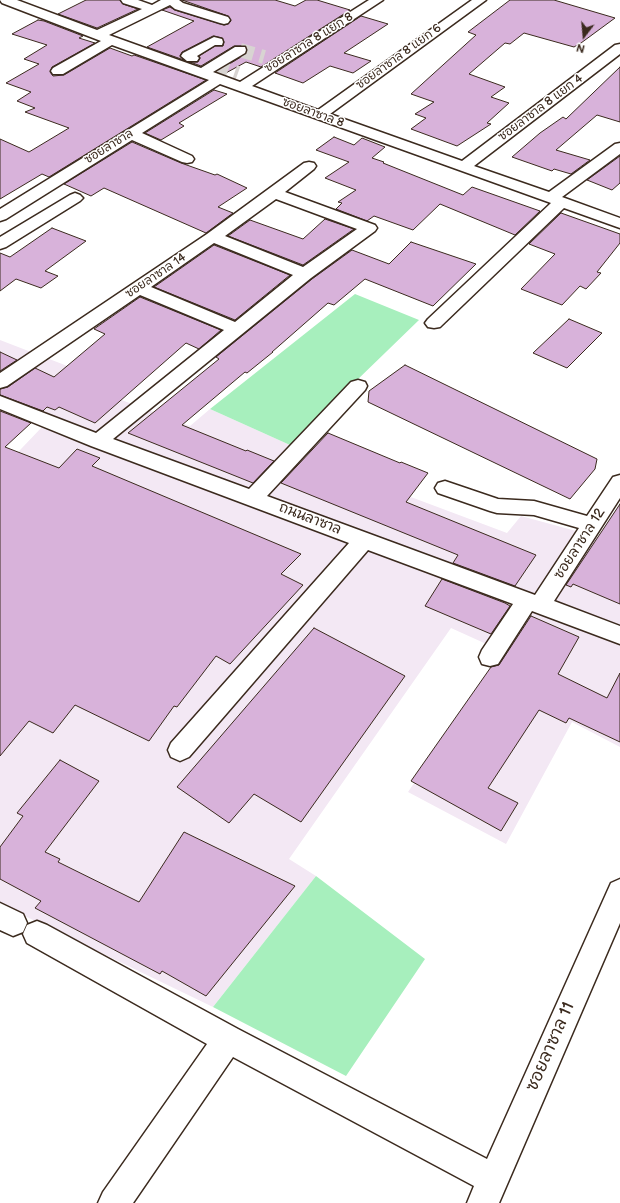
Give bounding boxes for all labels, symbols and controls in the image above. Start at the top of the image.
street label: ซอยลาซาล 8 แยก 8 [262,10,356,76]
north arrow [564,16,604,56]
street label: ซอยลาซาล 8 แยก 6 [354,21,444,93]
text: N [575,41,586,55]
street label: ซอยลาซาล 8 แยก 4 [496,72,586,144]
street label: ซอยลาซาล 8 [280,95,346,131]
street label: ซอยลาซาล [82,126,136,168]
street label: ซอยลาซาล 14 [123,251,189,301]
street label: ถนนลาซาล [277,499,343,539]
street label: ซอยลาซาล 12 [551,505,609,583]
street label: ซอยลาซาล 11 [522,999,580,1095]

